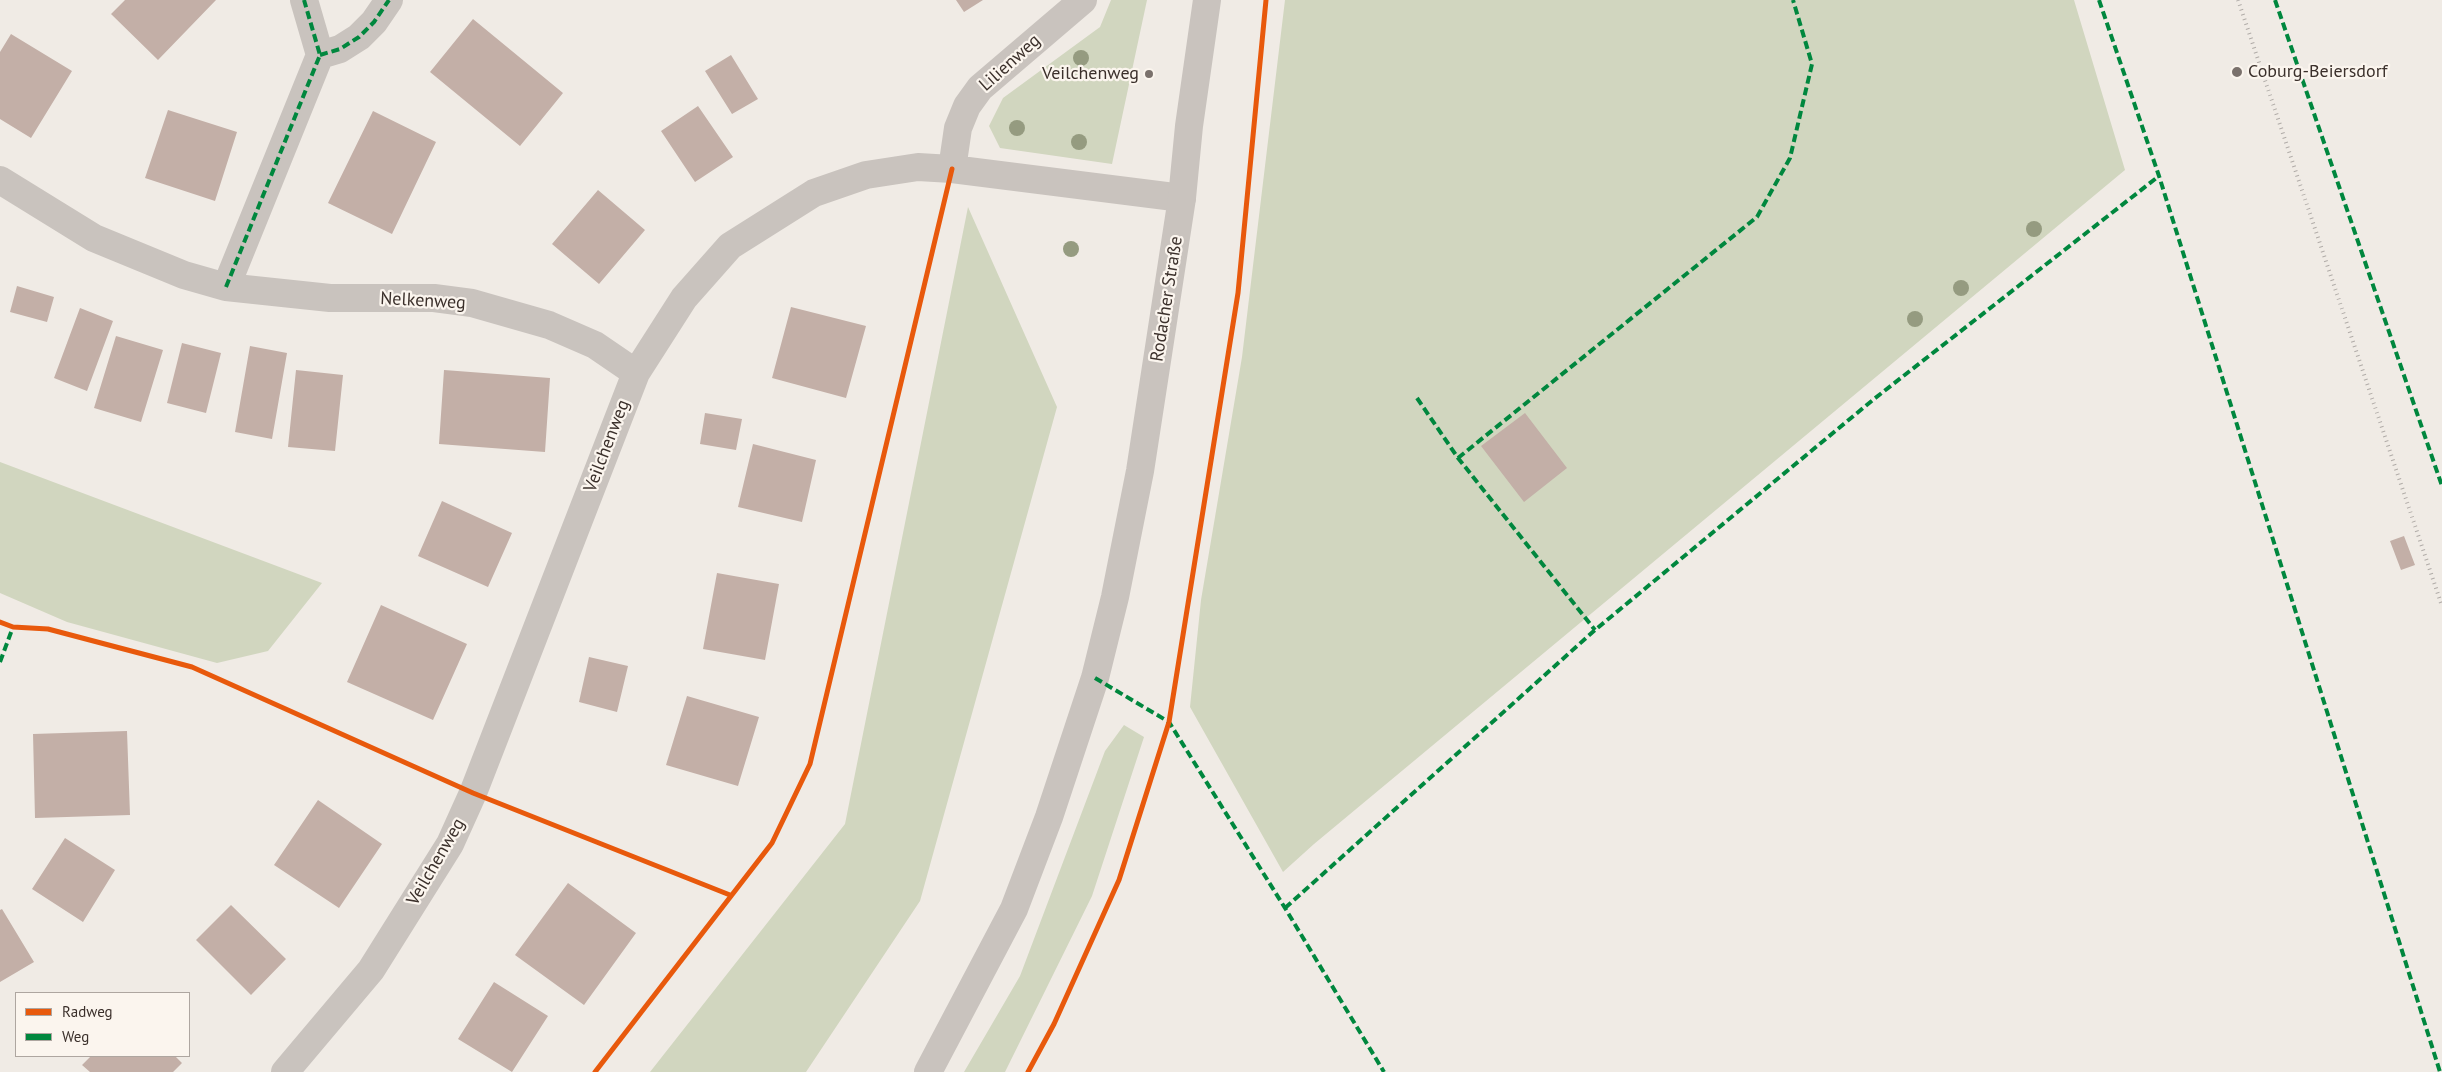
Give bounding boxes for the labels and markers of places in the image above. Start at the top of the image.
place label: Coburg-Beiersdorf [2248,61,2387,83]
place label: Veilchenweg [1042,63,1139,85]
marker: Coburg-Beiersdorf [2230,65,2244,79]
marker: Veilchenweg [1143,68,1155,80]

